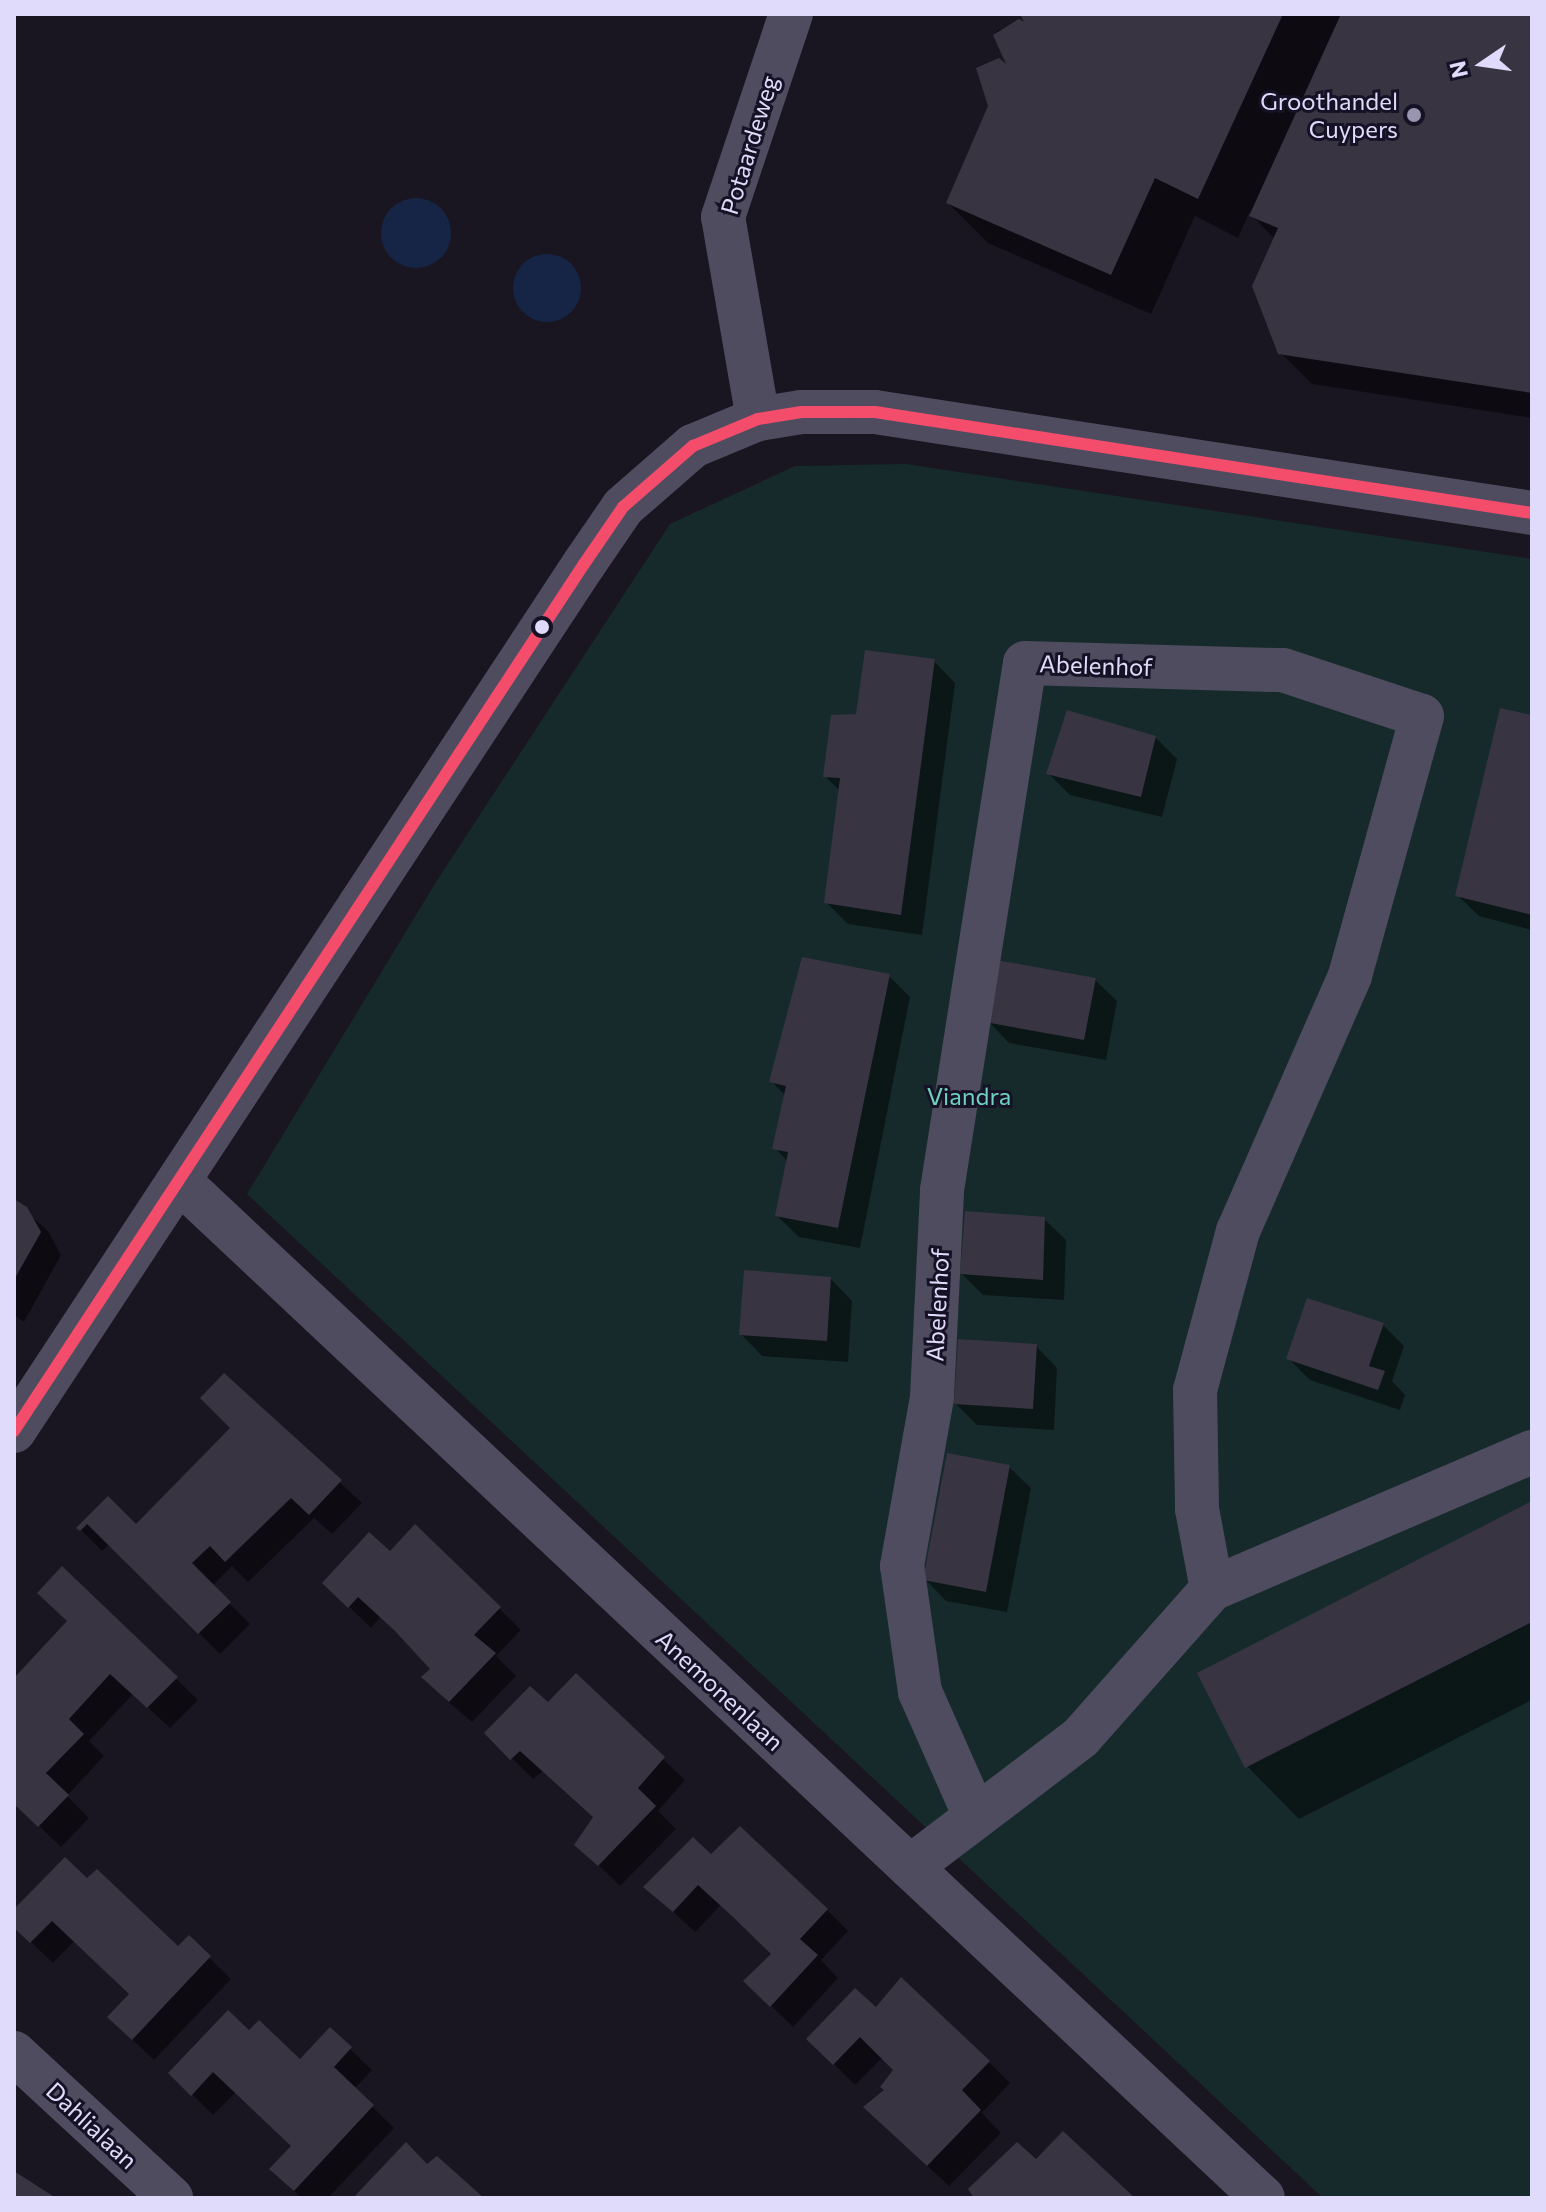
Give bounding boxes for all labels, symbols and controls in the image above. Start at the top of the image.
north arrow [1442,24,1522,104]
text: N [1443,58,1473,81]
street label: Potaardeweg [714,72,784,218]
place label: Groothandel Cuypers [1260,87,1398,143]
marker: Groothandel Cuypers [1405,106,1423,124]
unlabelled marker [534,619,550,635]
street label: Abelenhof [1039,649,1153,681]
park label: Viandra [927,1082,1011,1110]
street label: Abelenhof [920,1248,954,1362]
street label: Anemonenlaan [650,1624,790,1756]
street label: Dahlialaan [41,2076,143,2174]

